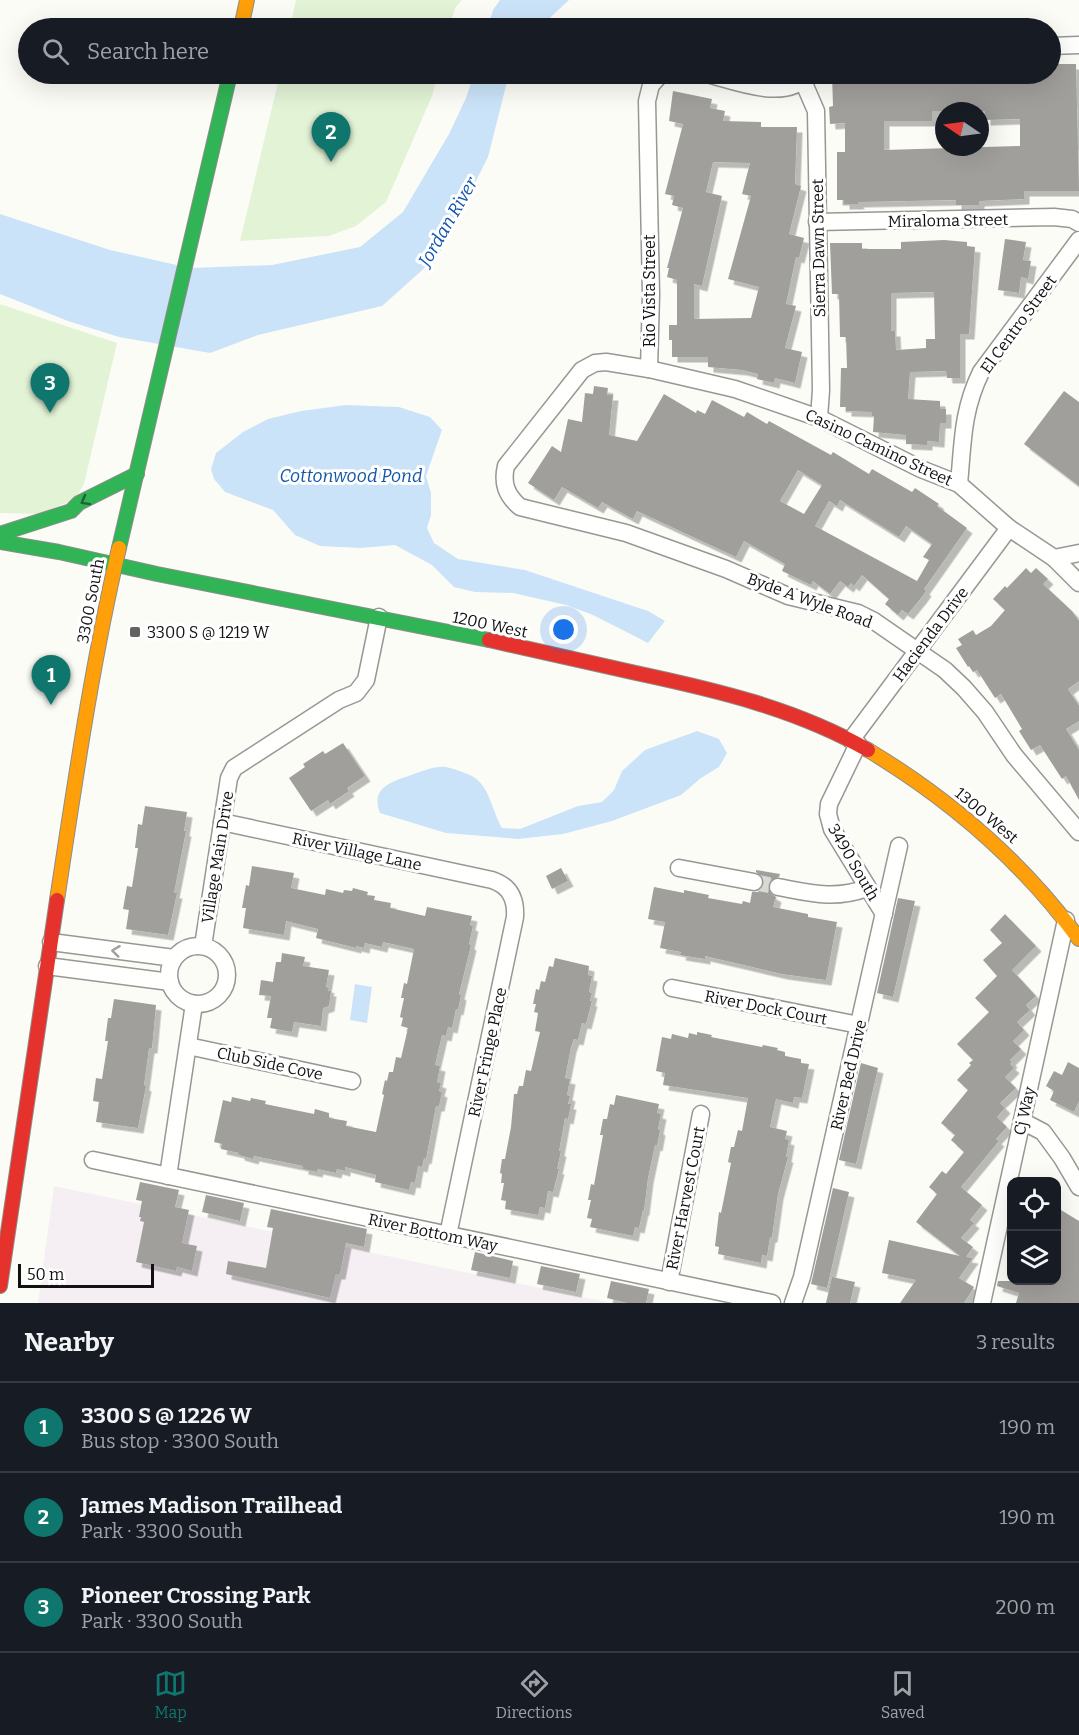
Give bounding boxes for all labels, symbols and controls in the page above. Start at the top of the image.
search box [18,18,1061,84]
icon: search [39,35,72,68]
text: Search here [87,38,209,65]
north arrow [935,102,989,156]
pin: 2 [312,112,350,162]
water label: Jordan River [413,173,483,272]
street label: Sierra Dawn Street [808,178,829,317]
street label: Miraloma Street [888,210,1009,231]
street label: Rio Vista Street [640,234,659,348]
street label: El Centro Street [976,271,1060,377]
pin: 3 [31,364,70,413]
street label: Casino Camino Street [802,405,956,490]
water label: Cottonwood Pond [279,465,423,487]
one-way arrow [81,493,91,505]
street label: 3300 South [73,557,108,645]
street label: Byde A Wyle Road [745,569,876,632]
street label: Hacienda Drive [889,583,972,685]
street label: 1200 West [451,607,529,642]
your location [549,615,578,644]
place label: 3300 S @ 1219 W [147,623,270,642]
marker: 3300 S @ 1219 W [128,625,142,639]
pin: 1 [32,656,70,705]
street label: 1300 West [951,783,1022,847]
street label: Village Main Drive [198,789,237,925]
street label: 3490 South [824,821,883,904]
street label: River Village Lane [290,828,423,874]
one-way arrow [111,945,120,957]
street label: River Fringe Place [464,985,511,1119]
street label: River Dock Court [703,986,829,1029]
street label: River Bed Drive [827,1018,870,1132]
street label: Club Side Cove [215,1043,325,1084]
street label: Cj Way [1010,1084,1039,1137]
street label: River Harvest Court [662,1125,709,1271]
map controls [1007,1177,1061,1285]
button: locate [1007,1177,1061,1231]
street label: River Bottom Way [366,1209,500,1256]
button: layers [1007,1231,1061,1285]
scale bar [18,1261,154,1288]
text: 50 m [27,1265,64,1284]
text: Nearby [24,1327,114,1358]
text: 3 results [976,1330,1055,1354]
text: 3300 S @ 1226 W [81,1402,252,1429]
text: 1 [39,1415,48,1439]
text: 190 m [999,1415,1055,1439]
text: Bus stop · 3300 South [81,1429,279,1453]
text: James Madison Trailhead [81,1492,342,1519]
text: 2 [38,1505,49,1529]
text: 190 m [999,1505,1055,1529]
text: Park · 3300 South [81,1519,243,1543]
text: Pioneer Crossing Park [81,1582,311,1609]
text: 3 [38,1595,49,1619]
text: 200 m [995,1595,1055,1619]
text: Park · 3300 South [81,1609,243,1633]
tab: Map [154,1667,187,1722]
tab: Directions [496,1667,573,1722]
tab: Saved [881,1667,925,1722]

